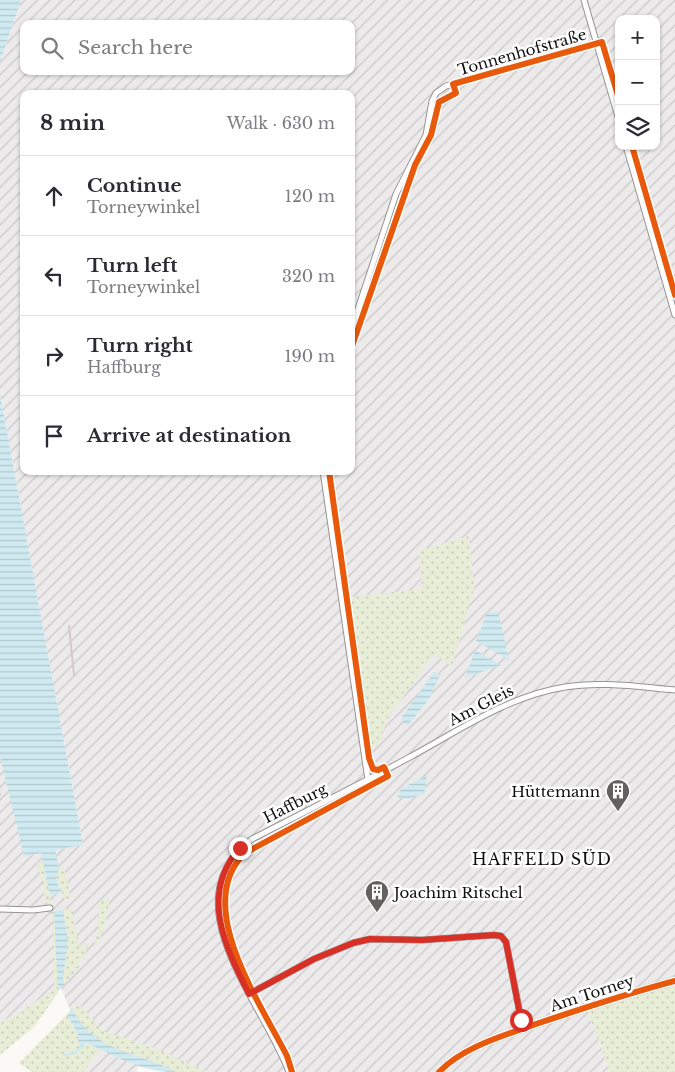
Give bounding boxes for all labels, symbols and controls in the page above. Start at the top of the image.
map controls [615,15,660,150]
button: + [615,15,660,60]
search box [20,20,355,75]
street label: Tonnenhofstraße [456,25,588,79]
icon: search [38,34,66,62]
text: Search here [78,36,193,59]
button: − [615,60,660,105]
button: layers [615,105,660,150]
text: 8 min [40,110,105,136]
text: Walk · 630 m [227,113,335,133]
text: Continue [87,174,182,197]
icon: ahead [40,182,68,210]
text: 120 m [285,186,335,206]
text: Torneywinkel [87,197,200,217]
text: Turn left [87,254,178,277]
icon: left [40,262,68,290]
text: 320 m [282,266,335,286]
text: Torneywinkel [87,277,200,297]
text: Turn right [87,334,193,357]
icon: right [40,342,68,370]
text: 190 m [284,346,335,366]
text: Haffburg [87,357,161,377]
icon: arrive [40,422,68,450]
text: Arrive at destination [87,424,291,447]
street label: Am Gleis [444,680,517,730]
street label: Haffburg [260,778,331,827]
building icon: Hüttemann [605,778,631,812]
place label: Hüttemann [511,782,600,801]
route end [229,837,252,860]
district label: HAFFELD SÜD [472,849,612,869]
building icon: Joachim Ritschel [364,879,390,913]
place label: Joachim Ritschel [392,883,523,902]
street label: Am Torney [547,970,637,1016]
route start [510,1009,533,1032]

